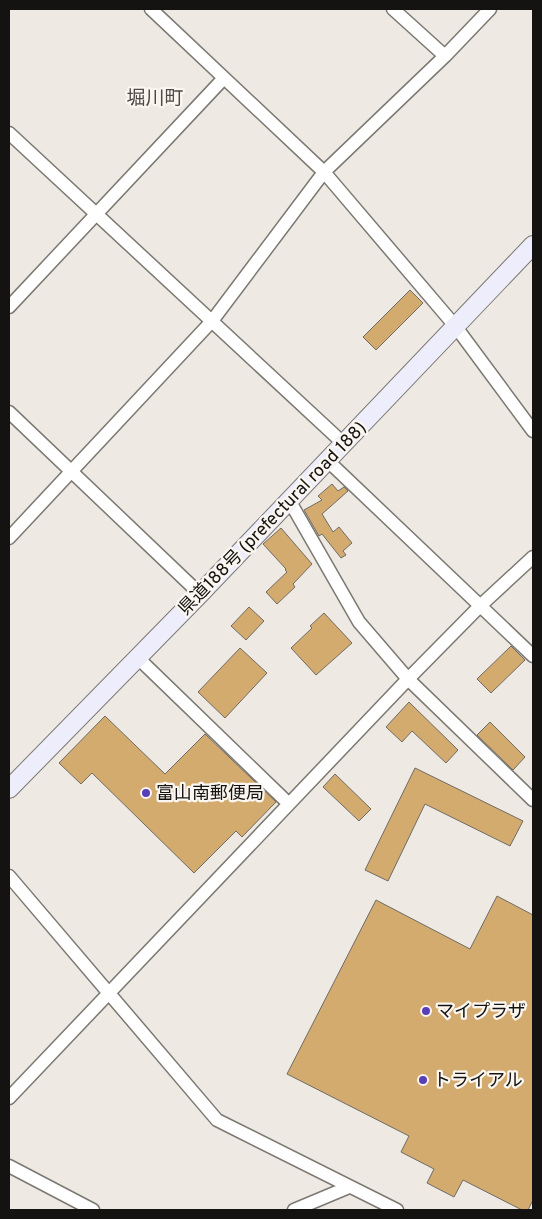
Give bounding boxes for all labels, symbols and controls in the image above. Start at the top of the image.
district label: 堀川町 [126,87,184,111]
street label: 県道188号 (prefectural road 188) [174,417,372,621]
place label: 富山南郵便局 [156,783,264,806]
marker: 富山南郵便局 [140,787,152,799]
place label: マイプラザ [436,1001,526,1024]
marker: マイプラザ [420,1005,432,1017]
place label: トライアル [433,1070,523,1093]
marker: トライアル [417,1074,429,1086]

